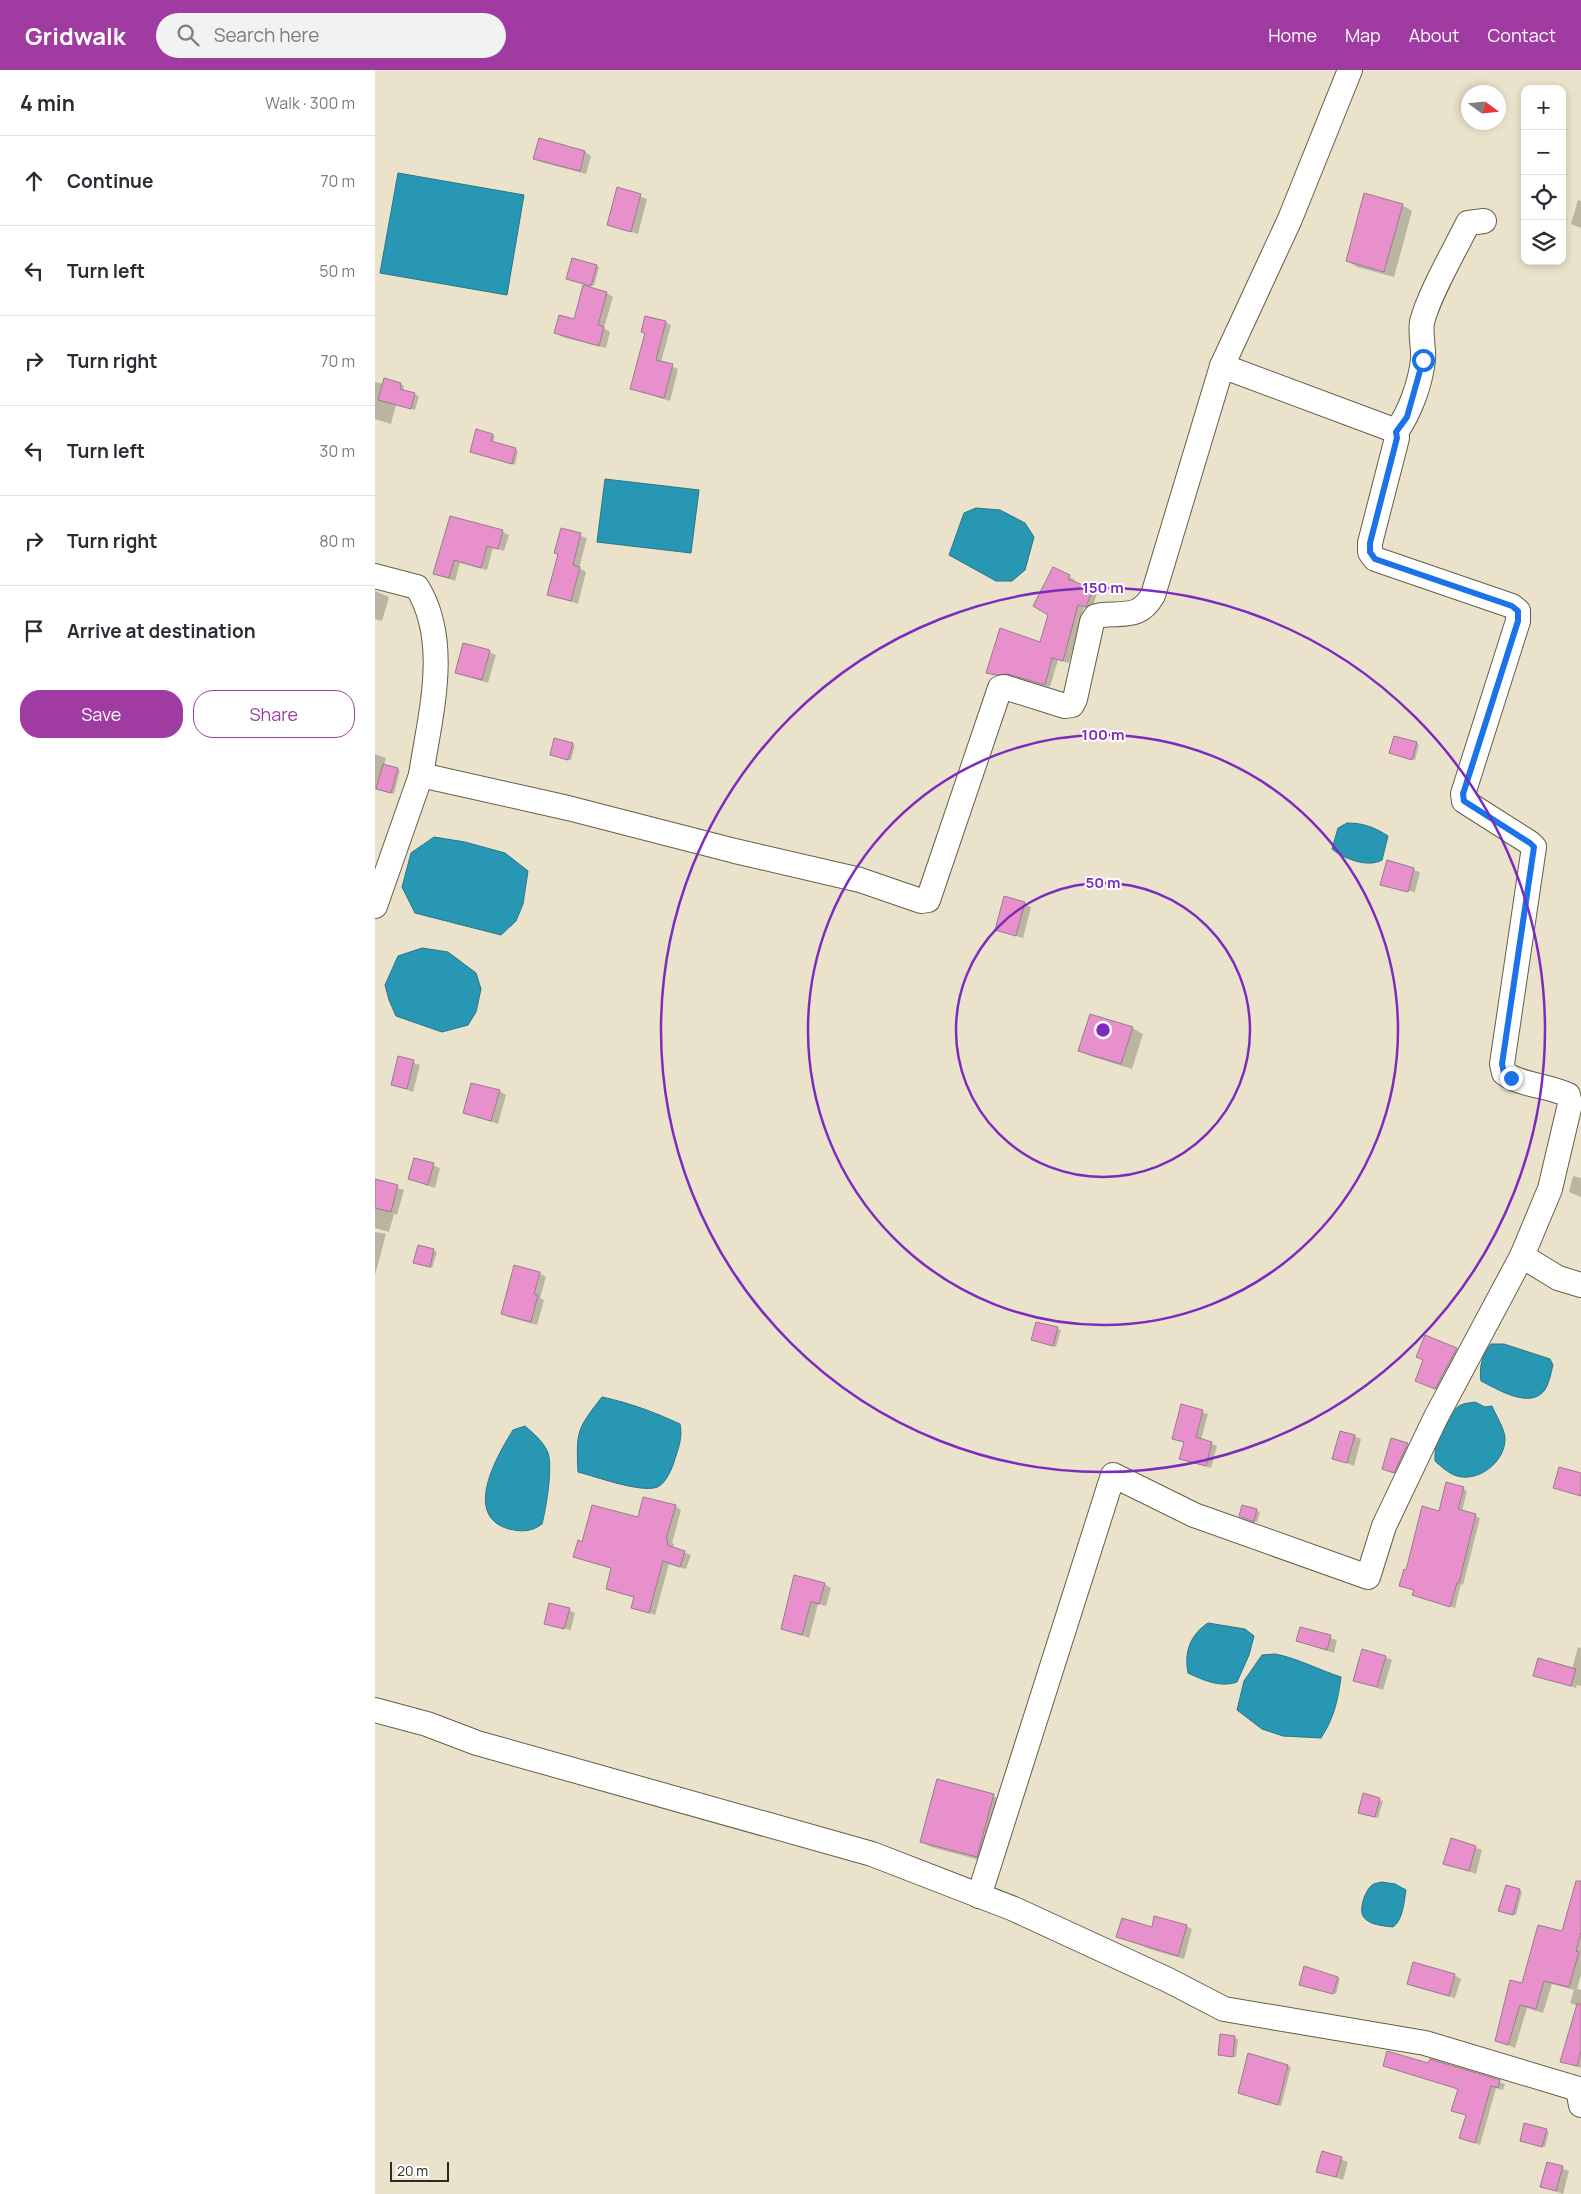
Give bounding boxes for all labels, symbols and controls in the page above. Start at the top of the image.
search box [156,13,506,58]
text: Gridwalk [25,19,126,52]
icon: search [174,21,202,49]
text: Search here [214,22,319,48]
text: Home [1268,23,1317,47]
text: Map [1345,23,1381,47]
text: About [1409,23,1459,47]
text: Contact [1487,23,1556,47]
north arrow [1461,85,1506,130]
map controls [1521,85,1566,265]
button: + [1521,85,1566,130]
text: 4 min [20,89,75,117]
text: Walk · 300 m [265,92,355,114]
button: − [1521,130,1566,175]
icon: ahead [20,167,48,195]
text: Continue [67,168,153,194]
text: 70 m [320,170,355,192]
button: locate [1521,175,1566,220]
button: layers [1521,220,1566,265]
icon: left [20,257,48,285]
text: Turn left [67,258,145,284]
text: 50 m [319,260,355,282]
icon: right [20,347,48,375]
text: Turn right [67,348,157,374]
route start [1412,349,1435,372]
text: 70 m [320,350,355,372]
icon: left [20,437,48,465]
text: Turn left [67,438,145,464]
text: 30 m [320,440,355,462]
icon: right [20,527,48,555]
text: Turn right [67,528,157,554]
text: 80 m [319,530,355,552]
text: 150 m [1082,577,1124,598]
icon: arrive [20,617,48,645]
text: Arrive at destination [67,618,256,644]
button: Save [20,690,183,738]
button: Share [193,690,355,738]
text: 100 m [1082,724,1124,745]
text: 50 m [1085,872,1121,893]
centre of rings [1094,1021,1112,1039]
route end [1500,1067,1523,1090]
scale bar [390,2159,449,2182]
text: 20 m [397,2161,428,2180]

